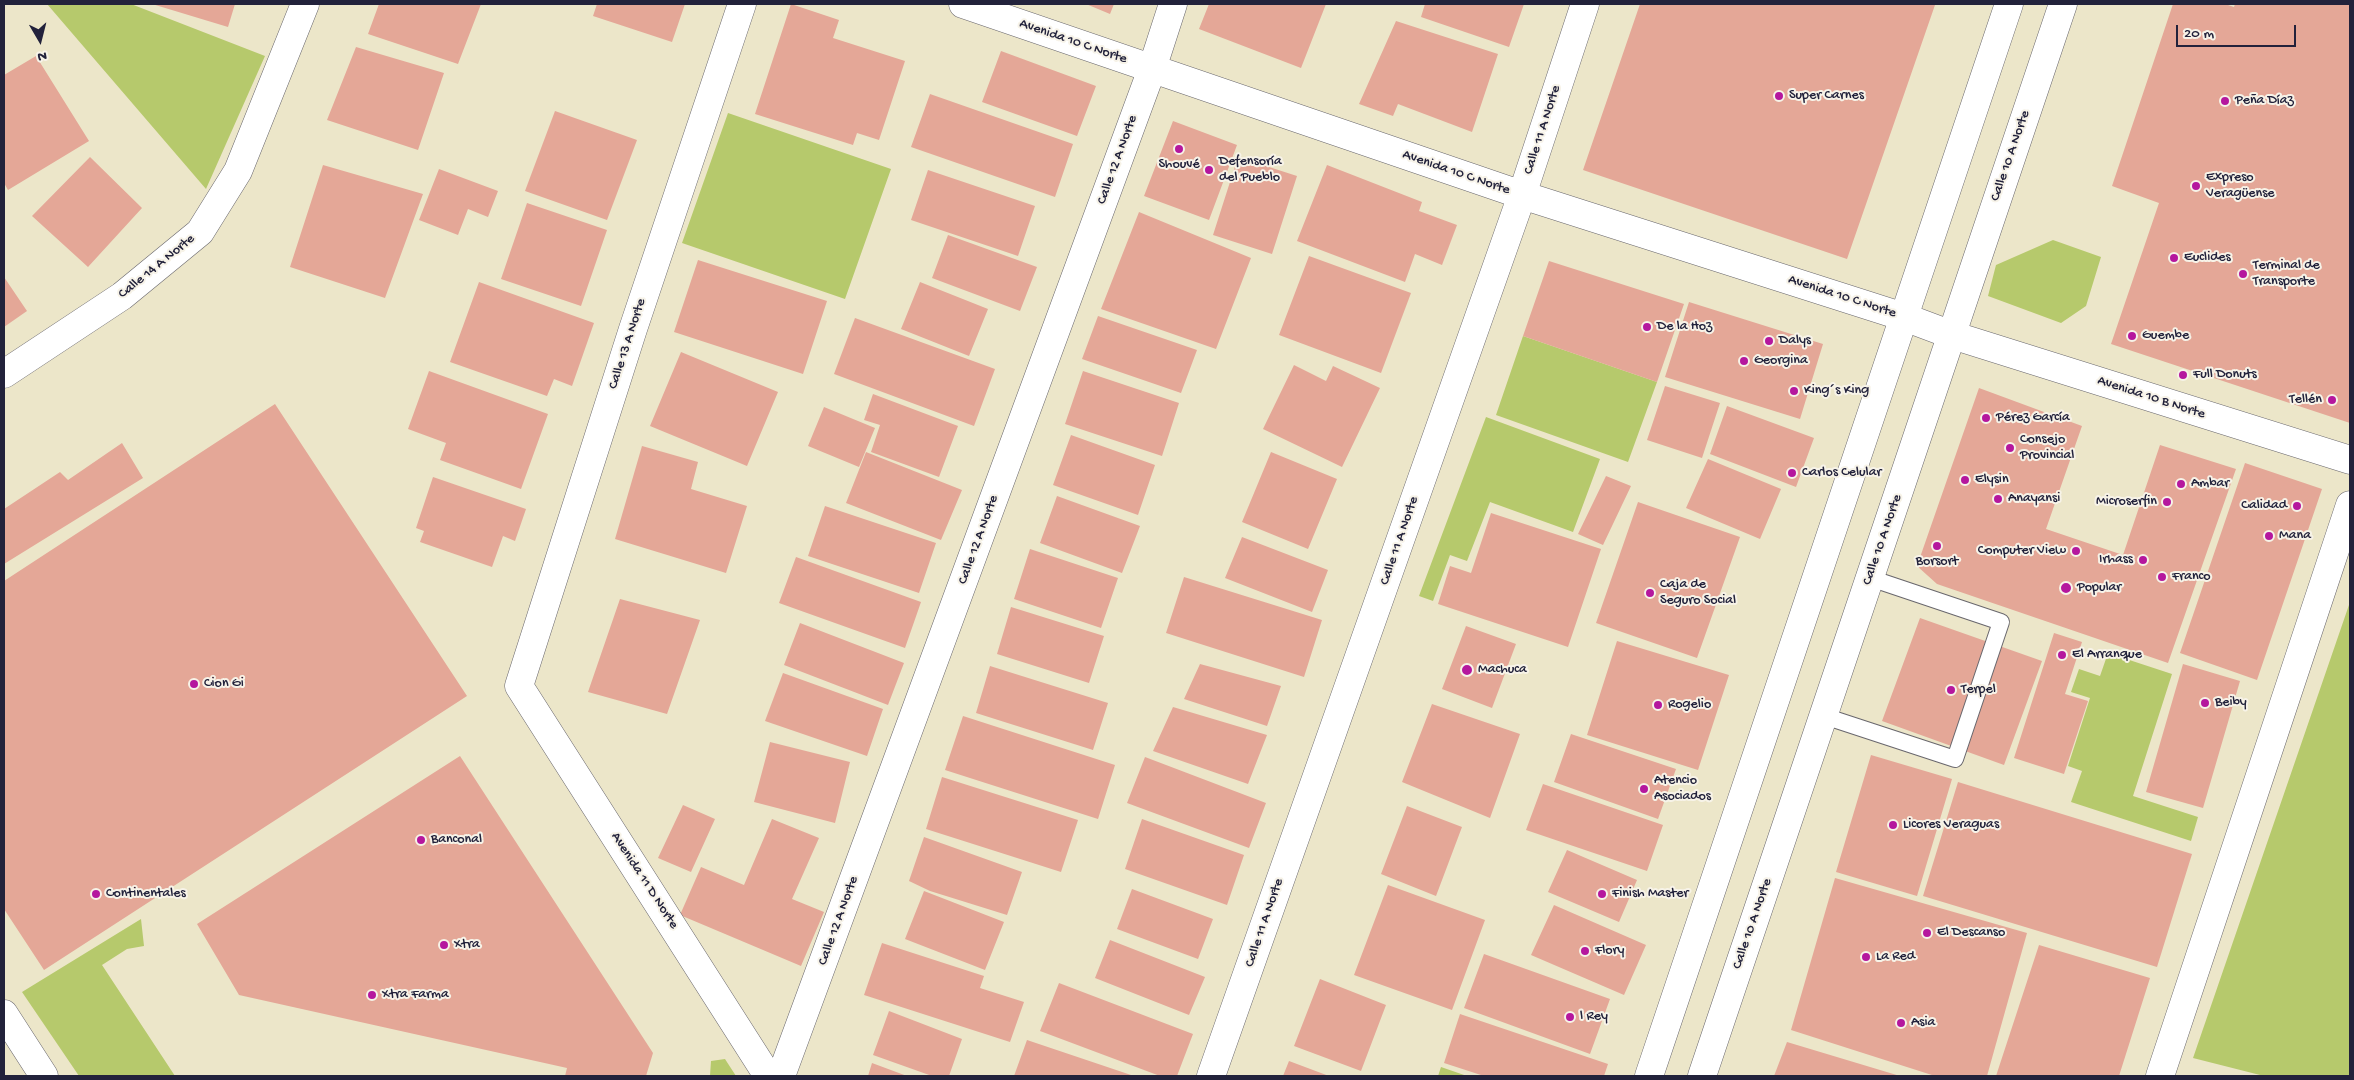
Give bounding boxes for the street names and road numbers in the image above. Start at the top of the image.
street label: Avenida 10 C Norte [1017,16,1129,68]
street label: Calle 11 A Norte [1521,83,1565,177]
street label: Calle 10 A Norte [1988,108,2034,204]
street label: Calle 12 A Norte [1094,113,1142,207]
street label: Avenida 10 C Norte [1400,147,1512,199]
street label: Calle 14 A Norte [115,231,199,303]
street label: Avenida 10 C Norte [1786,272,1898,322]
street label: Calle 13 A Norte [605,297,651,391]
street label: Avenida 10 B Norte [2095,373,2207,423]
street label: Calle 10 A Norte [1860,492,1906,588]
street label: Calle 12 A Norte [955,493,1003,587]
street label: Calle 11 A Norte [1377,495,1423,587]
street label: Avenida 11 D Norte [606,829,682,933]
street label: Calle 12 A Norte [815,874,863,968]
street label: Calle 10 A Norte [1730,876,1776,972]
street label: Calle 11 A Norte [1242,877,1288,969]

